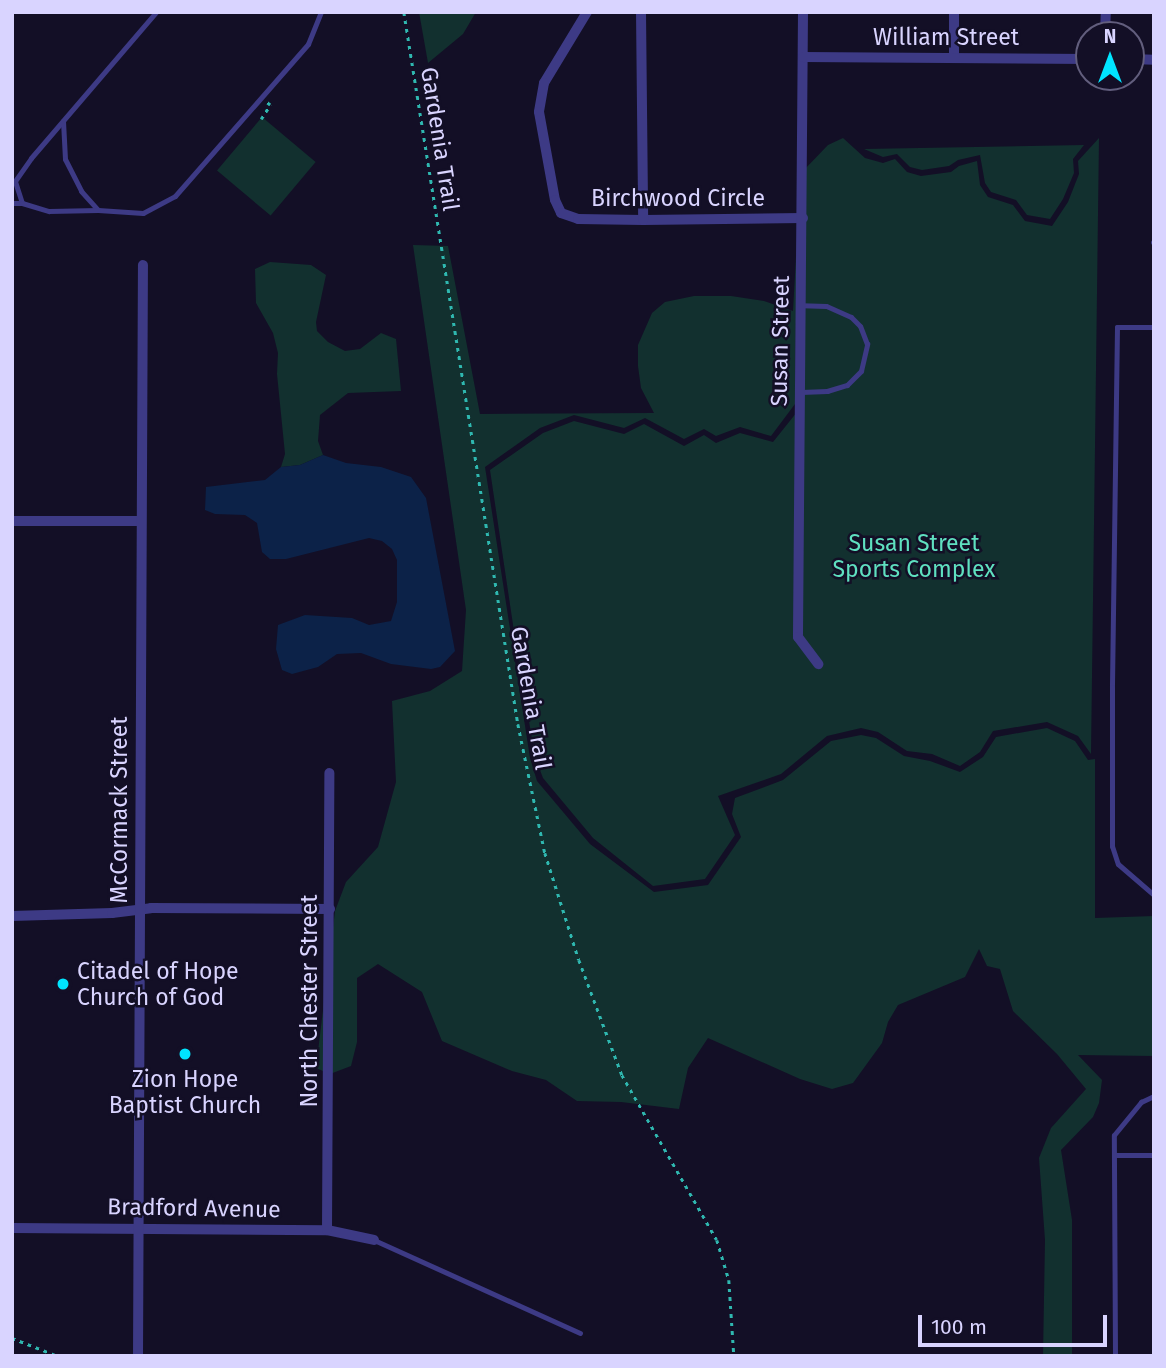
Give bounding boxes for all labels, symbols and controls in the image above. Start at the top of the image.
north arrow [1075,21,1145,91]
street label: William Street [873,23,1019,51]
text: N [1104,25,1116,48]
street label: Gardenia Trail [415,65,465,213]
street label: Birchwood Circle [591,184,765,212]
street label: Susan Street [765,275,795,407]
park label: Susan Street Sports Complex [833,529,995,583]
street label: Gardenia Trail [505,624,557,772]
street label: McCormack Street [105,716,133,904]
street label: North Chester Street [295,894,323,1108]
place label: Citadel of Hope Church of God [77,957,239,1011]
marker: Citadel of Hope Church of God [55,976,71,992]
marker: Zion Hope Baptist Church [177,1046,193,1062]
place label: Zion Hope Baptist Church [109,1065,261,1119]
street label: Bradford Avenue [107,1193,281,1223]
scale bar [921,1302,1110,1346]
text: 100 m [931,1314,987,1340]

